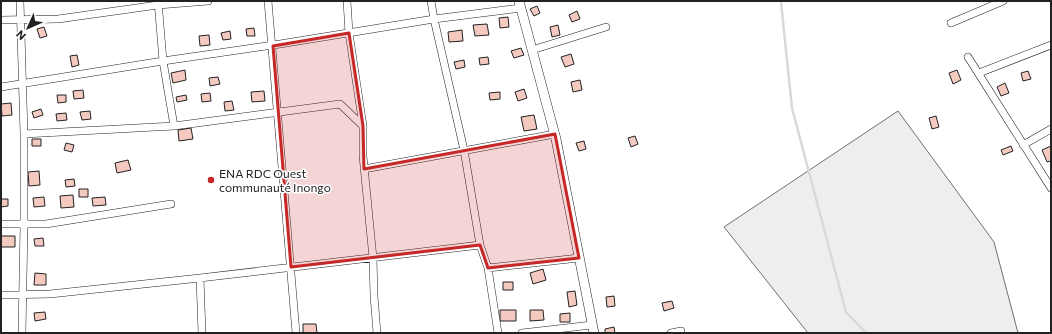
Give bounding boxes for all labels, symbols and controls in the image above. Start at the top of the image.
north arrow [8,8,48,48]
text: N [13,28,28,43]
place label: ENA RDC Ouest communauté Inongo [219,166,331,194]
marker: ENA RDC Ouest communauté Inongo [206,175,216,185]

